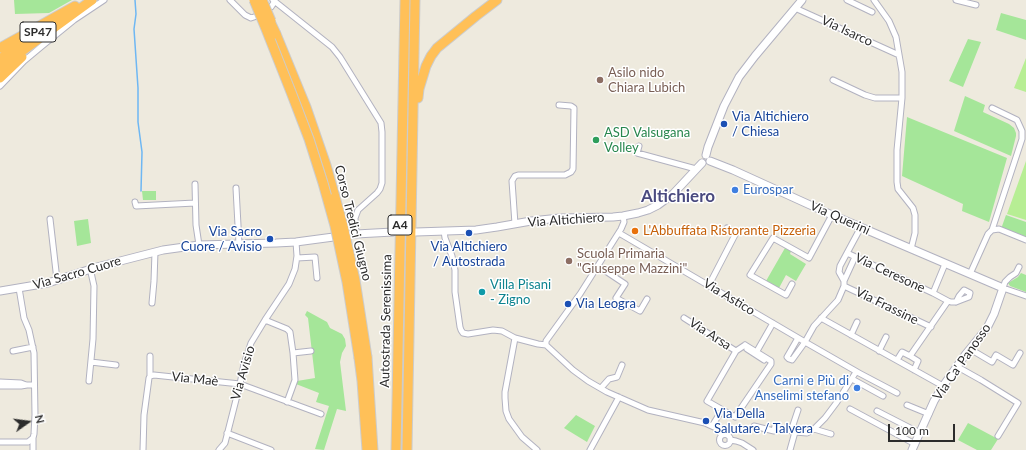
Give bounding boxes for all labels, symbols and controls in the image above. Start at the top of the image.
street label: Via Isarco [819,12,875,50]
road number: SP47 [20,22,56,42]
place label: Asilo nido Chiara Lubich [608,65,685,96]
marker: Asilo nido Chiara Lubich [595,75,605,85]
place label: Via Altichiero / Chiesa [732,109,809,140]
marker: Via Altichiero / Chiesa [719,119,729,129]
place label: ASD Valsugana Volley [604,125,690,156]
marker: ASD Valsugana Volley [591,135,601,145]
street label: Corso Tredici Giugno [331,163,375,283]
place label: Eurospar [743,182,793,198]
marker: Eurospar [730,185,740,195]
district label: Altichiero [641,187,715,207]
street label: Via Querini [807,198,873,238]
street label: Via Altichiero [527,210,605,230]
road number: A4 [388,215,412,235]
place label: L'Abbuffata Ristorante Pizzeria [643,223,816,239]
place label: Via Sacro Cuore / Avisio [181,224,262,255]
marker: L'Abbuffata Ristorante Pizzeria [630,226,640,236]
marker: Via Altichiero / Autostrada [464,228,474,238]
marker: Via Sacro Cuore / Avisio [265,234,275,244]
place label: Via Altichiero / Autostrada [431,239,507,270]
place label: Scuola Primaria "Giuseppe Mazzini" [577,246,687,277]
street label: Via Ceresone [852,250,928,296]
street label: Via Sacro Cuore [31,253,123,293]
street label: Autostrada Serenissima [377,254,395,388]
marker: Scuola Primaria "Giuseppe Mazzini" [564,256,574,266]
street label: Via Astico [700,275,758,319]
place label: Villa Pisani - Zigno [490,277,551,308]
street label: Via Frassine [853,284,921,328]
marker: Villa Pisani - Zigno [477,287,487,297]
place label: Via Leogra [576,296,636,312]
marker: Via Leogra [563,299,573,309]
street label: Via Arsa [686,315,734,353]
street label: Via Ca' Panosso [930,321,994,403]
street label: Via Avisio [228,344,258,402]
street label: Via Maè [171,369,219,389]
place label: Carni e Più di Anselimi stefano [754,373,849,404]
marker: Carni e Più di Anselimi stefano [852,383,862,393]
north arrow [8,402,48,442]
place label: Via Della Salutare / Talvera [714,406,813,437]
text: N [33,413,47,425]
marker: Via Della Salutare / Talvera [701,416,711,426]
scale bar [890,416,957,442]
text: 100 m [895,423,929,438]

